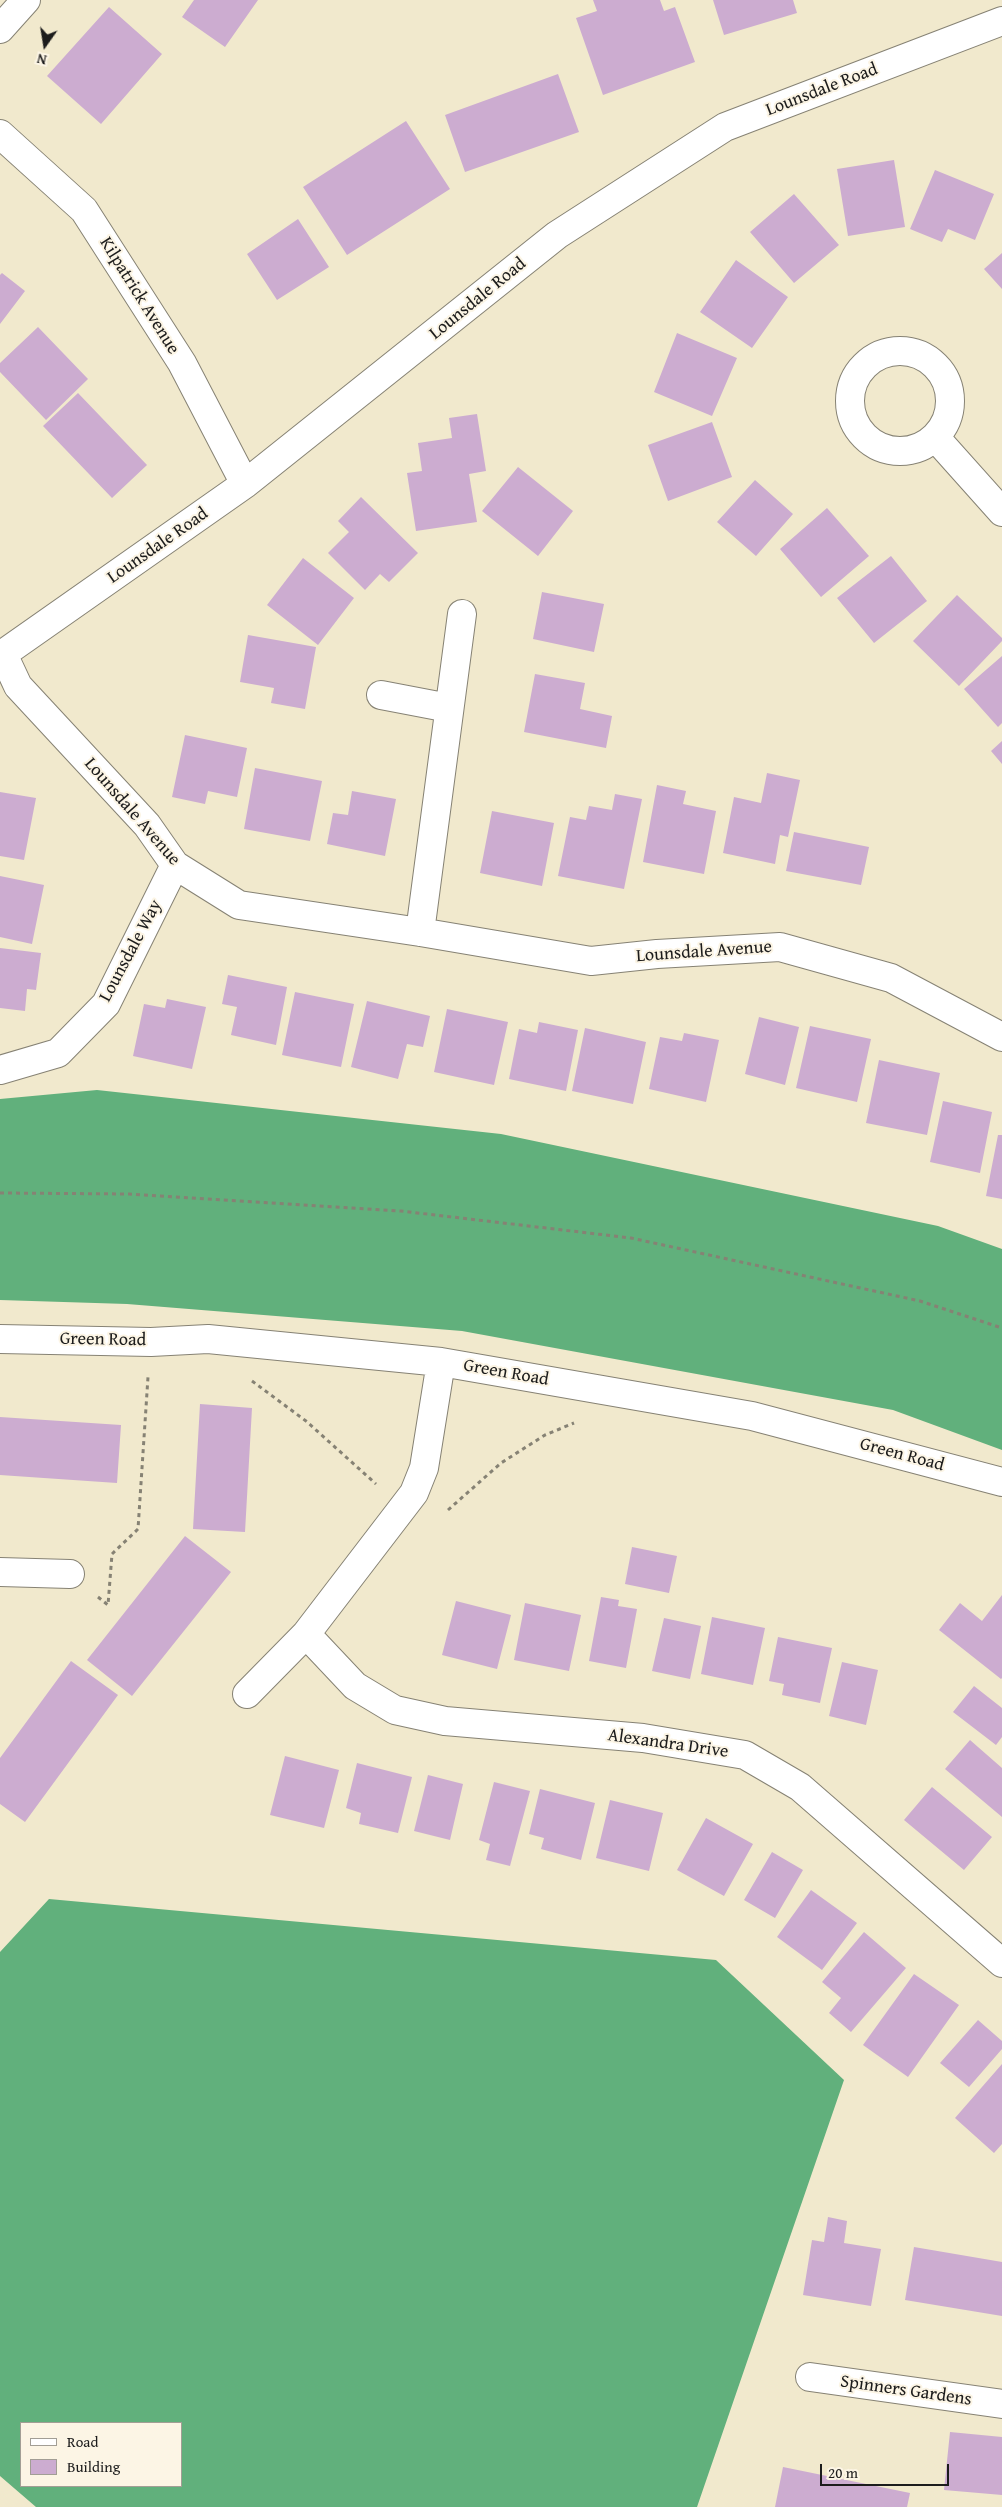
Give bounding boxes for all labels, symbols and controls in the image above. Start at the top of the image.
north arrow [20,20,70,70]
text: N [35,49,48,70]
street label: Lounsdale Road [763,59,881,121]
street label: Kilpatrick Avenue [94,233,184,359]
street label: Lounsdale Road [425,253,531,345]
street label: Lounsdale Road [103,503,213,589]
street label: Lounsdale Avenue [79,754,185,870]
street label: Lounsdale Way [95,896,167,1006]
street label: Lounsdale Avenue [635,936,773,968]
street label: Green Road [60,1328,146,1352]
street label: Green Road [462,1355,550,1391]
street label: Green Road [857,1433,947,1477]
street label: Alexandra Drive [606,1725,730,1763]
street label: Spinners Gardens [839,2371,973,2411]
legend [20,2422,182,2487]
text: Road [67,2431,98,2452]
scale bar [822,2454,951,2486]
text: Building [67,2456,120,2477]
text: 20 m [828,2462,858,2483]

